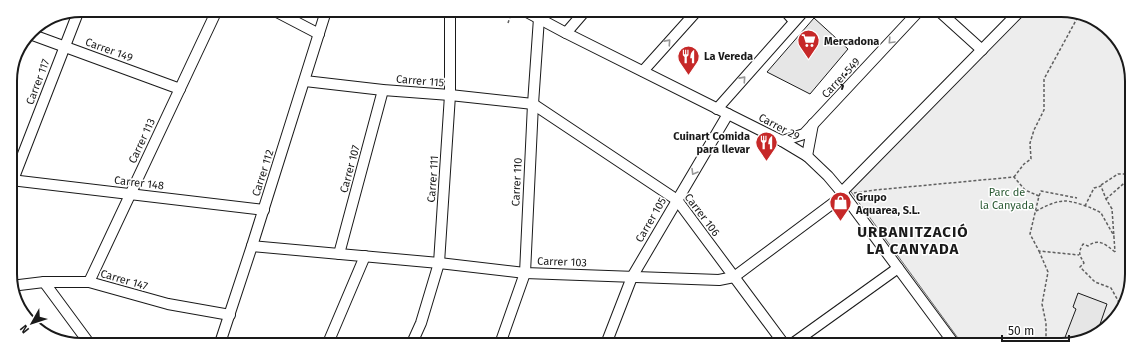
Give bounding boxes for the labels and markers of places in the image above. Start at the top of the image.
supermarket icon: Mercadona [795,28,821,61]
place label: Mercadona [824,35,879,48]
restaurant icon: La Vereda [676,43,702,76]
place label: La Vereda [704,50,753,63]
restaurant icon: Cuinart Comida para llevar [753,129,779,162]
place label: Cuinart Comida para llevar [673,130,751,156]
shop icon: Grupo Aquarea, S.L. [828,190,854,223]
place label: Grupo Aquarea, S.L. [855,191,920,217]

